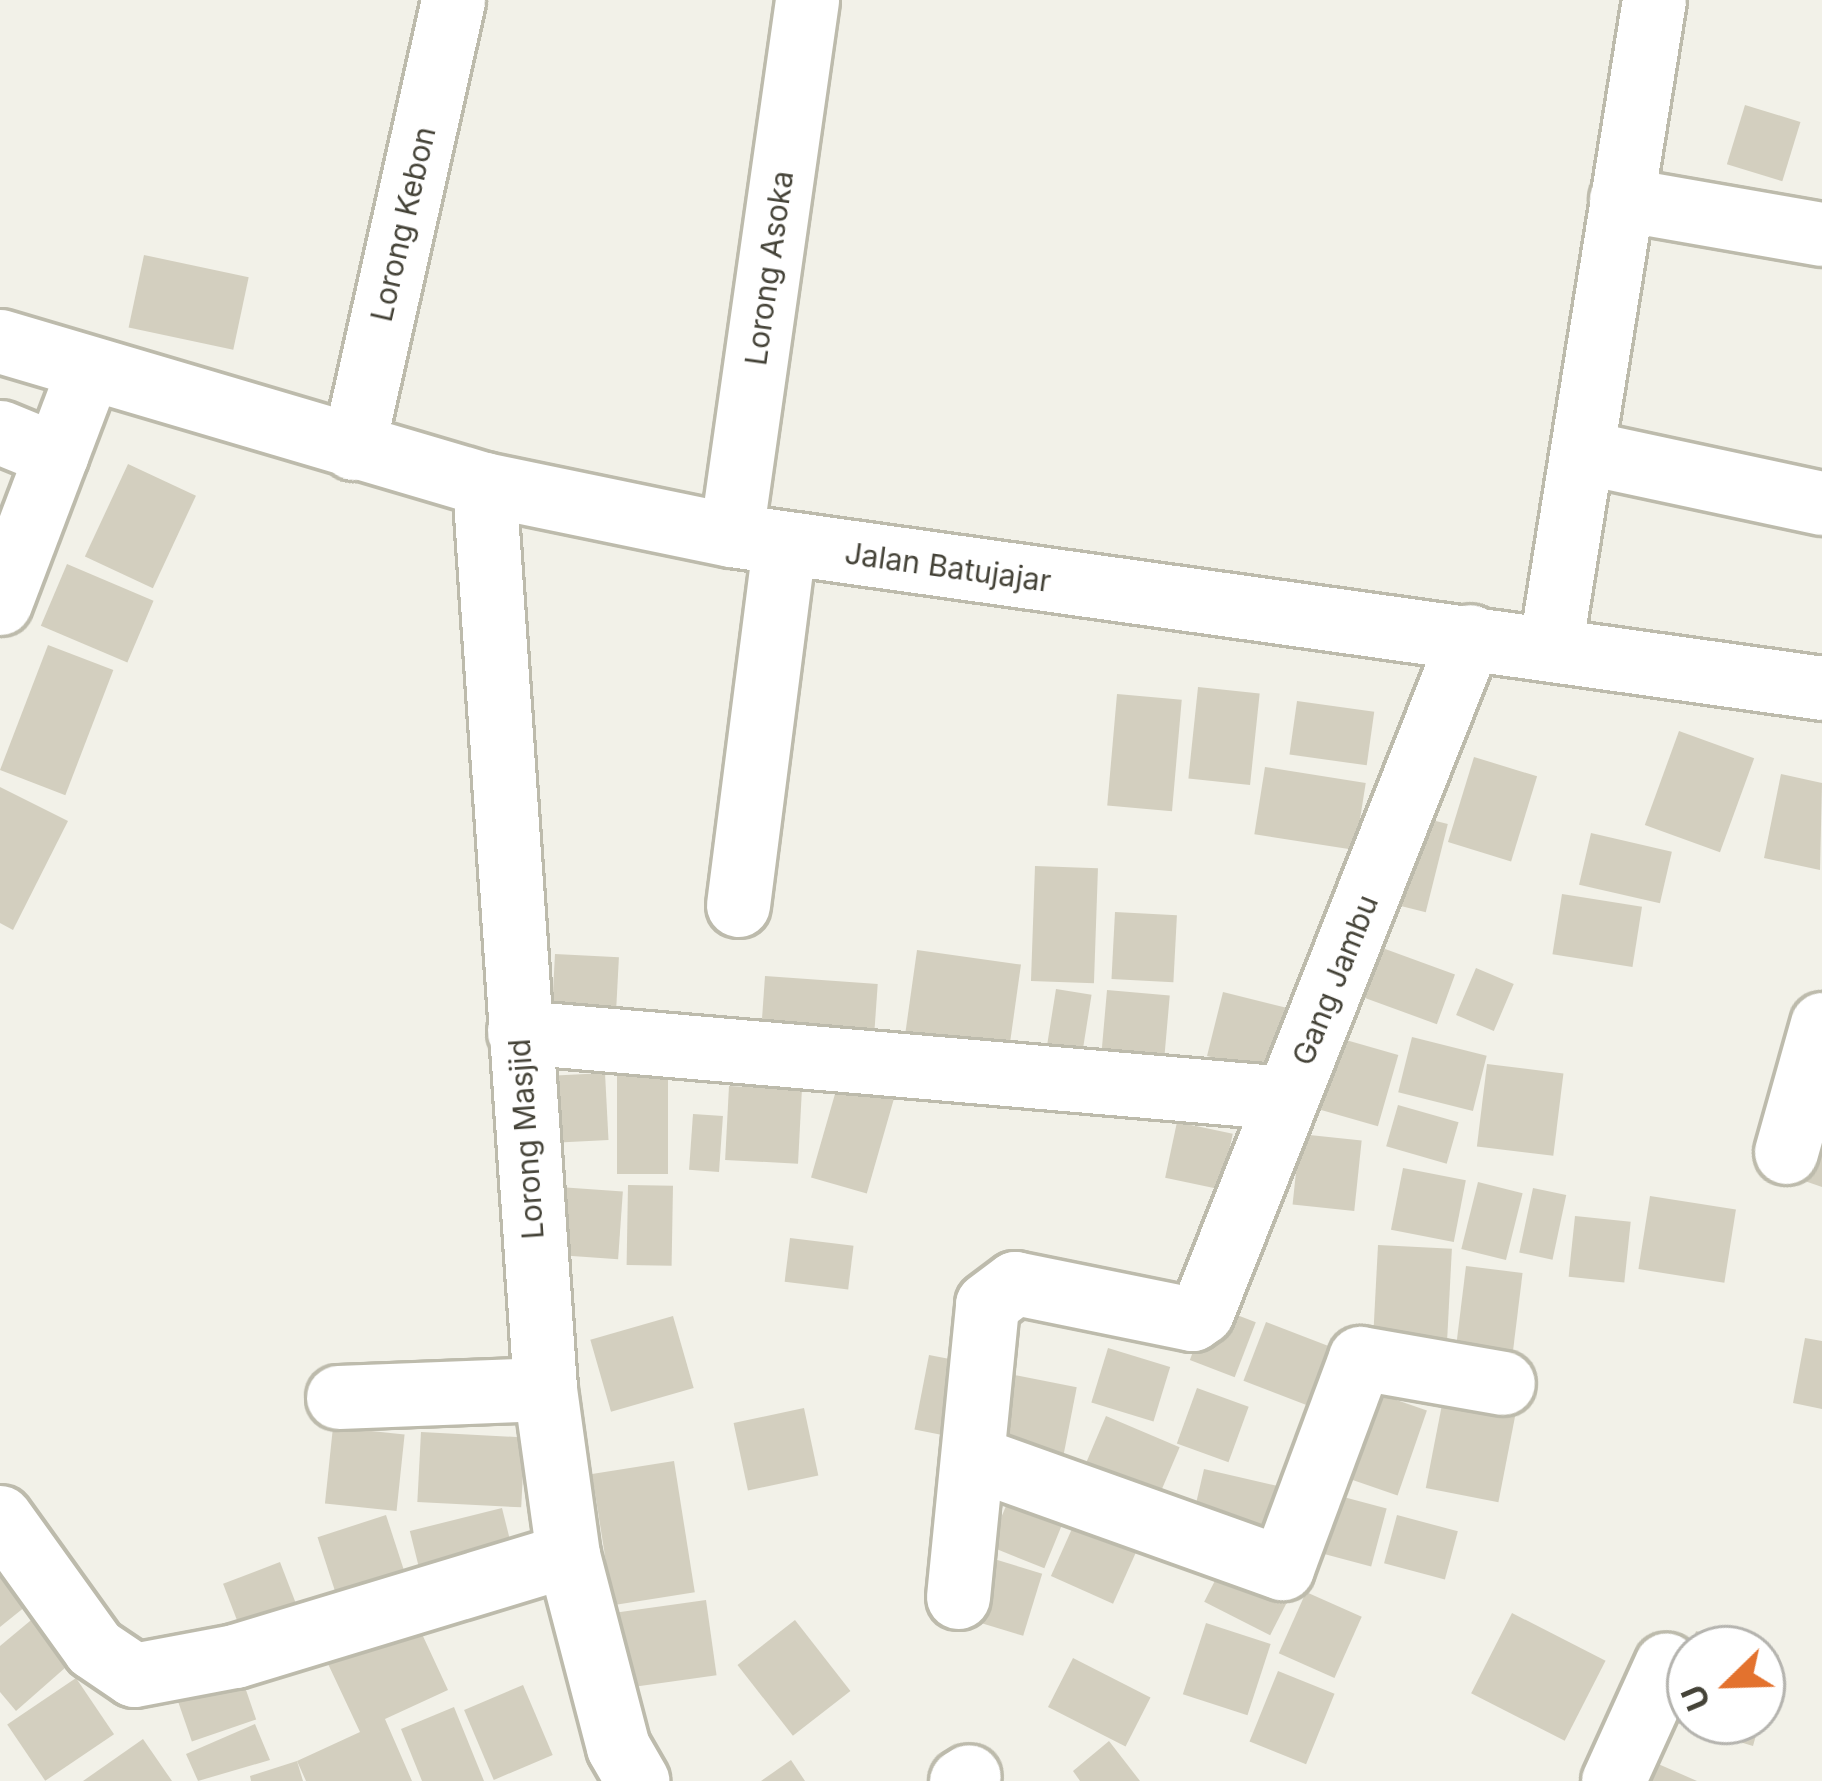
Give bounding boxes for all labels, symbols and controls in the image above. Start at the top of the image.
street label: Lorong Kebon [363,123,443,325]
street label: Lorong Asoka [738,168,800,368]
street label: Jalan Batujajar [843,535,1053,599]
street label: Gang Jambu [1285,890,1385,1070]
street label: Lorong Masjid [501,1038,551,1240]
north arrow [1666,1625,1786,1745]
text: U [1672,1679,1719,1717]

